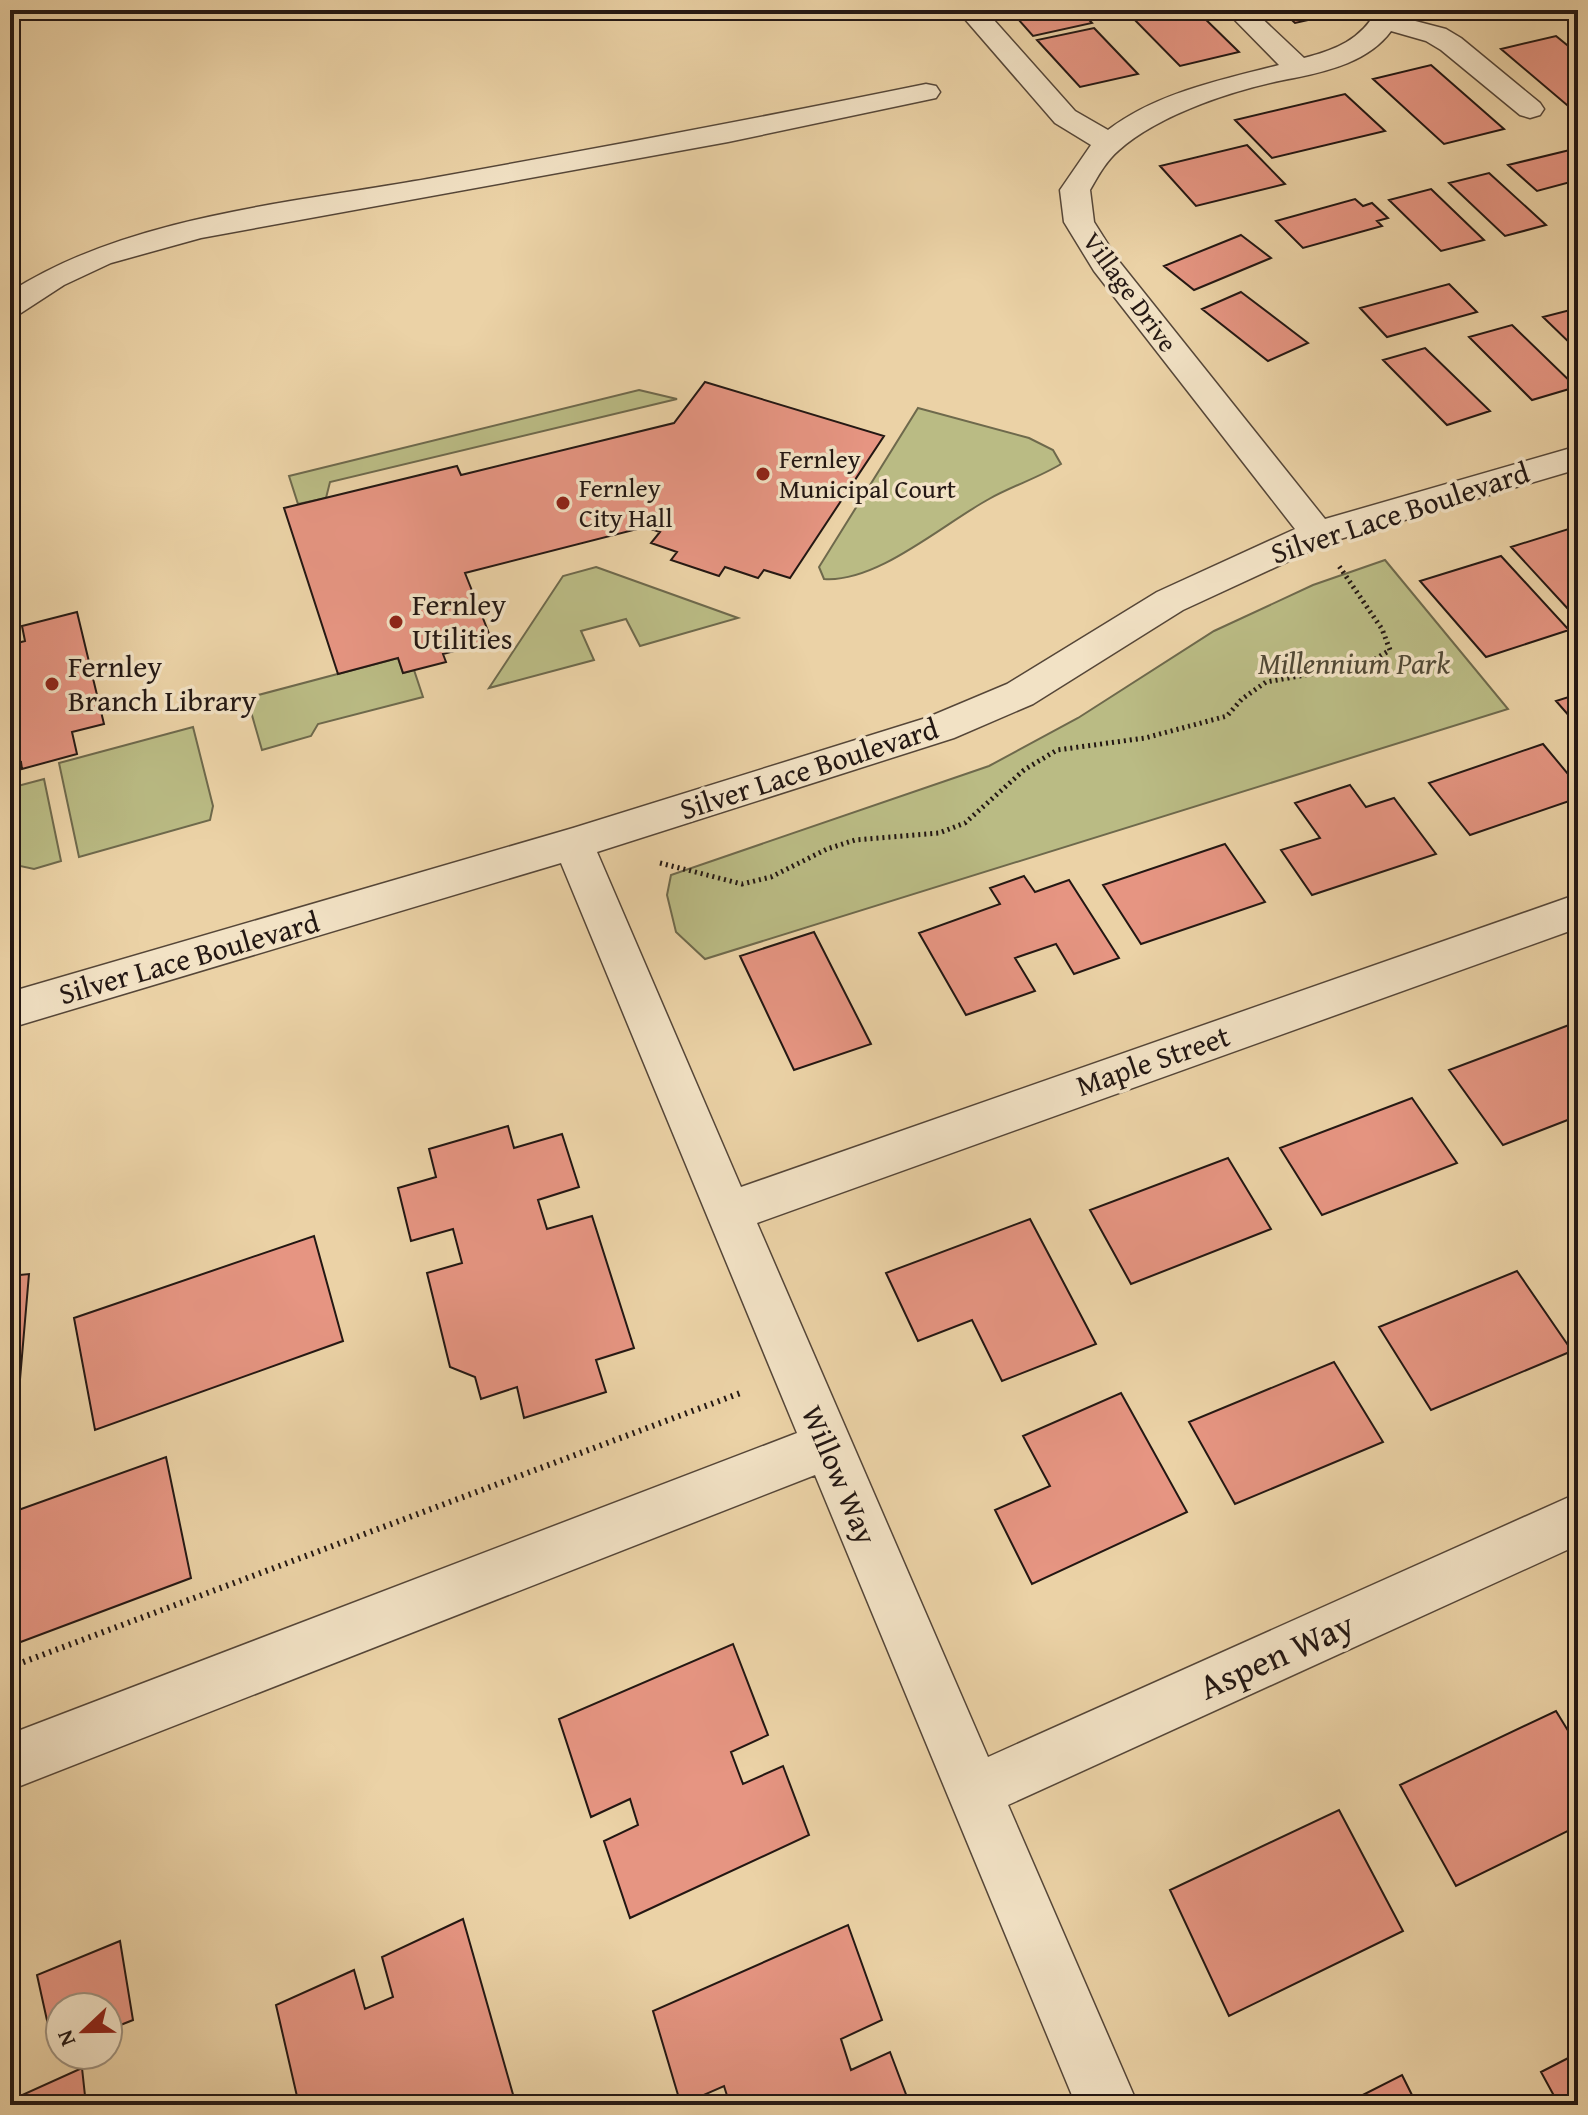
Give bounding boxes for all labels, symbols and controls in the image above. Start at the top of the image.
street label: Village Drive [1073,223,1187,360]
place label: Fernley Municipal Court [779,439,956,508]
street label: Silver Lace Boulevard [1265,450,1535,575]
marker: Fernley Municipal Court [754,465,772,483]
place label: Fernley City Hall [579,468,672,537]
marker: Fernley City Hall [554,494,572,512]
place label: Fernley Utilities [412,582,513,660]
marker: Fernley Utilities [387,613,405,631]
park label: Millennium Park [1258,641,1450,685]
place label: Fernley Branch Library [68,644,257,722]
marker: Fernley Branch Library [43,675,61,693]
street label: Silver Lace Boulevard [674,706,944,831]
street label: Silver Lace Boulevard [53,899,324,1015]
street label: Maple Street [1070,1013,1236,1107]
street label: Willow Way [791,1398,889,1551]
street label: Aspen Way [1190,1597,1362,1712]
north arrow [44,1991,124,2071]
text: N [48,2025,83,2051]

